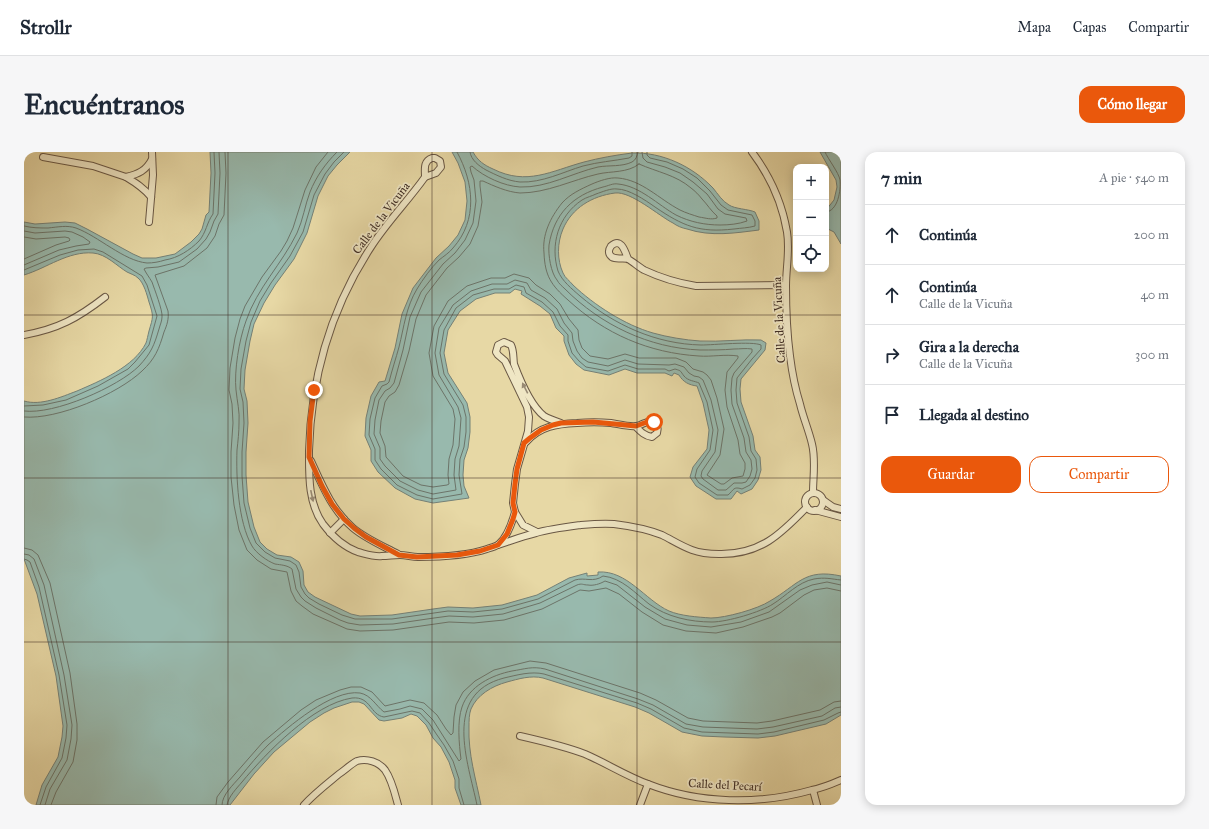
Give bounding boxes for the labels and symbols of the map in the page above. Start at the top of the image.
street label: Calle de la Vicuña [349,179,413,257]
street label: Calle de la Vicuña [770,276,788,364]
route end [305,381,323,399]
one-way arrow [522,382,528,394]
route start [645,413,663,431]
one-way arrow [309,490,315,502]
street label: Calle del Pecarí [688,776,763,794]

